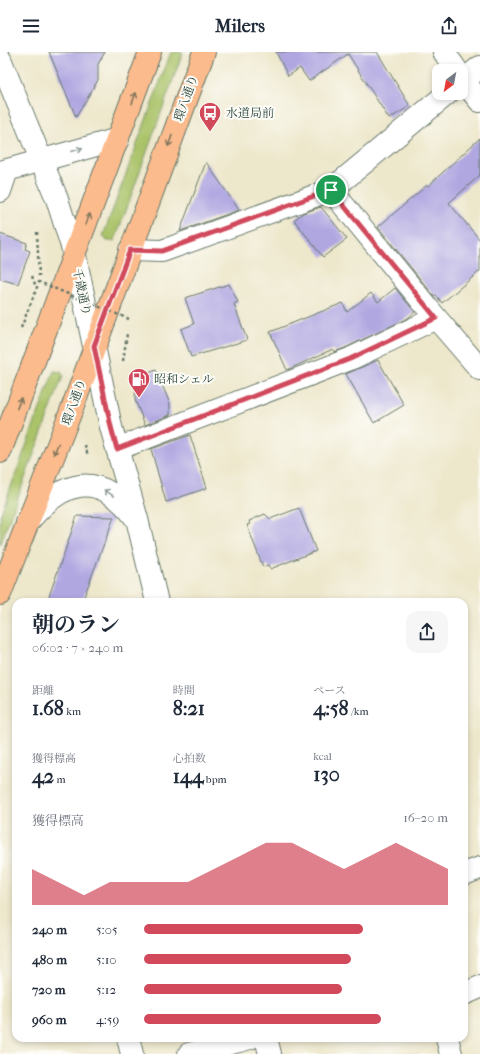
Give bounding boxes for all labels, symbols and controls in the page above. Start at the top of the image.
icon: menu [20,15,42,37]
icon: share [438,15,460,37]
text: Milers [215,16,265,37]
north arrow [432,64,468,100]
map controls [432,64,468,100]
street label: 環八通り [171,73,201,123]
one-way arrow [130,92,138,104]
bus stop icon: 水道局前 [197,100,223,133]
place label: 水道局前 [226,106,274,120]
one-way arrow [166,135,174,147]
one-way arrow [71,146,84,154]
pin [314,173,348,207]
icon: arrive [320,179,342,201]
one-way arrow [84,214,92,226]
street label: 千歳通り [70,267,94,317]
fuel station icon: 昭和シェル [126,366,152,399]
place label: 昭和シェル [154,372,214,386]
street label: 環八通り [59,377,89,427]
one-way arrow [15,397,23,409]
one-way arrow [52,442,60,454]
one-way arrow [103,488,115,496]
button: share [406,611,448,653]
text: 朝のラン [32,612,120,638]
text: 06:02 · 7 × 240 m [32,640,123,655]
text: 距離 [32,684,54,697]
text: 時間 [173,684,195,697]
text: ペース [313,684,346,697]
text: 1.68 [32,697,64,720]
text: 8:21 [173,697,205,720]
text: 4:58 [313,697,349,720]
text: km [64,705,81,718]
text: /km [349,705,369,718]
text: kcal [313,750,332,763]
text: 獲得標高 [32,752,76,765]
text: 心拍数 [173,752,206,765]
text: 130 [313,763,340,786]
text: 42 [32,765,54,788]
text: 144 [173,765,204,788]
text: m [54,773,66,786]
text: bpm [204,773,227,786]
text: 16–20 m [403,810,448,825]
text: 獲得標高 [32,813,84,828]
text: 240 m [32,922,67,937]
text: 5:05 [96,922,118,937]
text: 480 m [32,952,67,967]
text: 5:10 [96,952,117,967]
text: 720 m [32,982,66,997]
text: 5:12 [96,982,116,997]
text: 960 m [32,1012,67,1027]
text: 4:59 [96,1012,119,1027]

